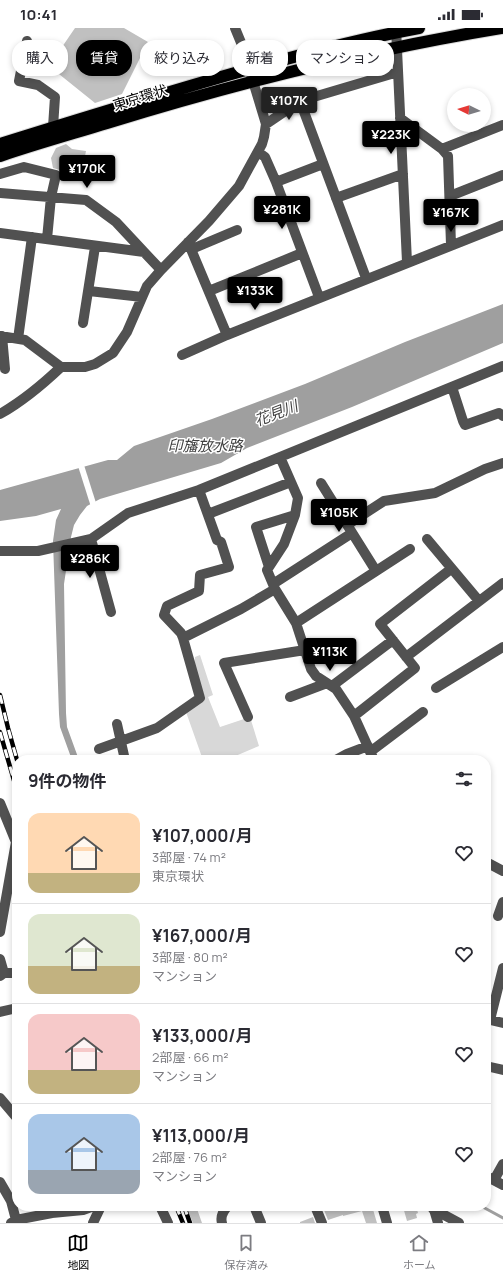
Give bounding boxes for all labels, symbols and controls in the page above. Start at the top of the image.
text: 10:41 [20,4,57,25]
chip: 購入 [12,40,68,76]
chip: 賃貸 [76,40,132,76]
chip: 絞り込み [140,40,224,76]
chip: 新着 [232,40,288,76]
chip: マンション [296,40,394,76]
street label: 東京環状 [110,80,170,114]
pin: ¥107K [261,87,317,121]
north arrow [447,88,491,132]
map controls [447,88,491,132]
text: ¥107K [270,91,308,109]
pin: ¥223K [363,121,419,155]
text: ¥223K [371,125,411,143]
pin: ¥170K [59,155,115,189]
text: ¥170K [68,159,106,177]
pin: ¥281K [254,196,310,230]
pin: ¥167K [423,199,479,233]
text: ¥281K [263,200,301,218]
text: ¥167K [432,203,470,221]
pin: ¥133K [227,277,283,311]
text: ¥133K [236,281,274,299]
water label: 花見川 [251,394,303,431]
water label: 印旛放水路 [167,435,244,456]
pin: ¥105K [311,499,367,533]
text: ¥105K [320,503,358,521]
pin: ¥286K [62,545,118,579]
text: ¥286K [70,549,110,567]
pin: ¥113K [302,638,358,672]
text: ¥113K [312,642,348,660]
icon: filters [453,768,475,790]
text: 9件の物件 [28,769,107,792]
text: ¥107,000/月 [152,824,253,847]
icon: home [60,829,108,877]
icon: heart [453,842,475,864]
text: 3部屋 · 74 m² [152,848,226,866]
text: 東京環状 [152,867,204,885]
text: ¥167,000/月 [152,924,252,947]
icon: home [60,930,108,978]
icon: heart [453,943,475,965]
text: 3部屋 · 80 m² [152,948,228,966]
text: マンション [152,967,217,985]
text: ¥133,000/月 [152,1024,253,1047]
icon: home [60,1030,108,1078]
icon: heart [453,1043,475,1065]
text: 2部屋 · 66 m² [152,1048,229,1066]
text: マンション [152,1067,217,1085]
text: ¥113,000/月 [152,1124,250,1147]
icon: home [60,1130,108,1178]
icon: heart [453,1143,475,1165]
text: 2部屋 · 76 m² [152,1148,227,1166]
text: マンション [152,1167,217,1185]
tab: 地図 [67,1232,89,1272]
tab: 保存済み [224,1232,268,1272]
tab: ホーム [403,1232,436,1272]

